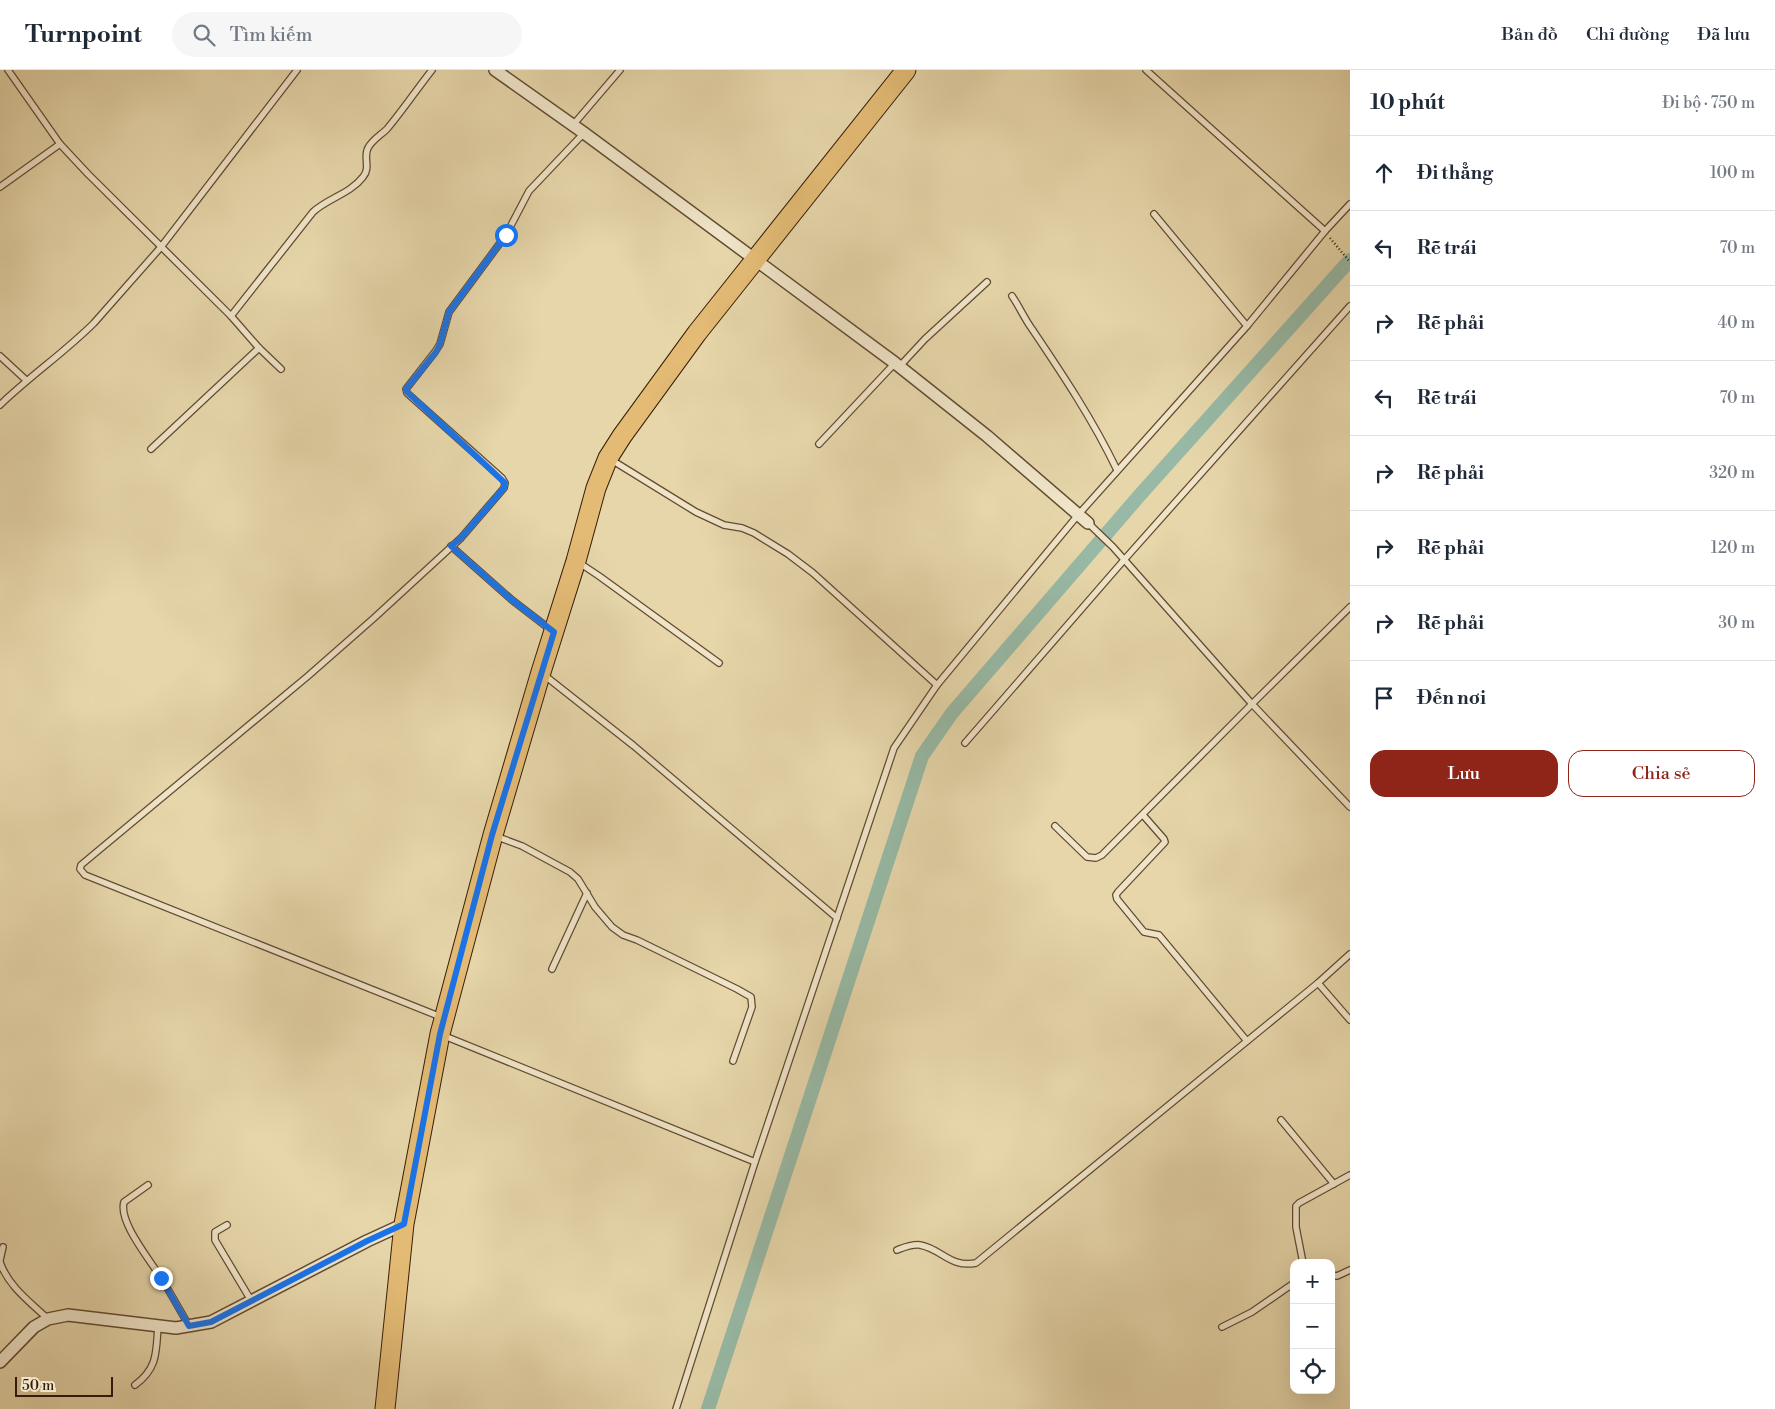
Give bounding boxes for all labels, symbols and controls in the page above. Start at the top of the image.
search box [172,12,522,57]
text: Turnpoint [25,20,142,50]
icon: search [190,21,218,49]
text: Tìm kiếm [230,23,312,47]
text: Bản đồ [1501,23,1558,46]
text: Chỉ đường [1586,23,1669,46]
text: Đã lưu [1697,23,1750,46]
text: 10 phút [1370,90,1445,116]
text: Đi bộ · 750 m [1662,93,1755,113]
icon: ahead [1370,159,1398,187]
text: Đi thẳng [1417,161,1493,185]
text: 100 m [1710,163,1755,183]
route start [495,224,518,247]
icon: left [1370,234,1398,262]
text: Rẽ trái [1417,236,1477,260]
text: 70 m [1719,238,1755,258]
icon: right [1370,309,1398,337]
text: Rẽ phải [1417,311,1484,335]
text: 40 m [1718,313,1755,333]
icon: left [1370,384,1398,412]
text: Rẽ trái [1417,386,1477,410]
text: 70 m [1719,388,1755,408]
icon: right [1370,459,1398,487]
text: Rẽ phải [1417,461,1484,485]
text: 320 m [1709,463,1755,483]
icon: right [1370,534,1398,562]
text: Rẽ phải [1417,536,1484,560]
text: 120 m [1711,538,1755,558]
icon: right [1370,609,1398,637]
text: Rẽ phải [1417,611,1484,635]
text: 30 m [1718,613,1755,633]
icon: arrive [1370,684,1398,712]
text: Đến nơi [1417,686,1486,710]
button: Lưu [1370,750,1558,797]
button: Chia sẻ [1568,750,1755,797]
map controls [1290,1259,1335,1394]
button: + [1290,1259,1335,1304]
route end [150,1267,173,1290]
button: − [1290,1304,1335,1349]
button: locate [1290,1349,1335,1394]
scale bar [15,1374,112,1397]
text: 50 m [22,1377,54,1395]

